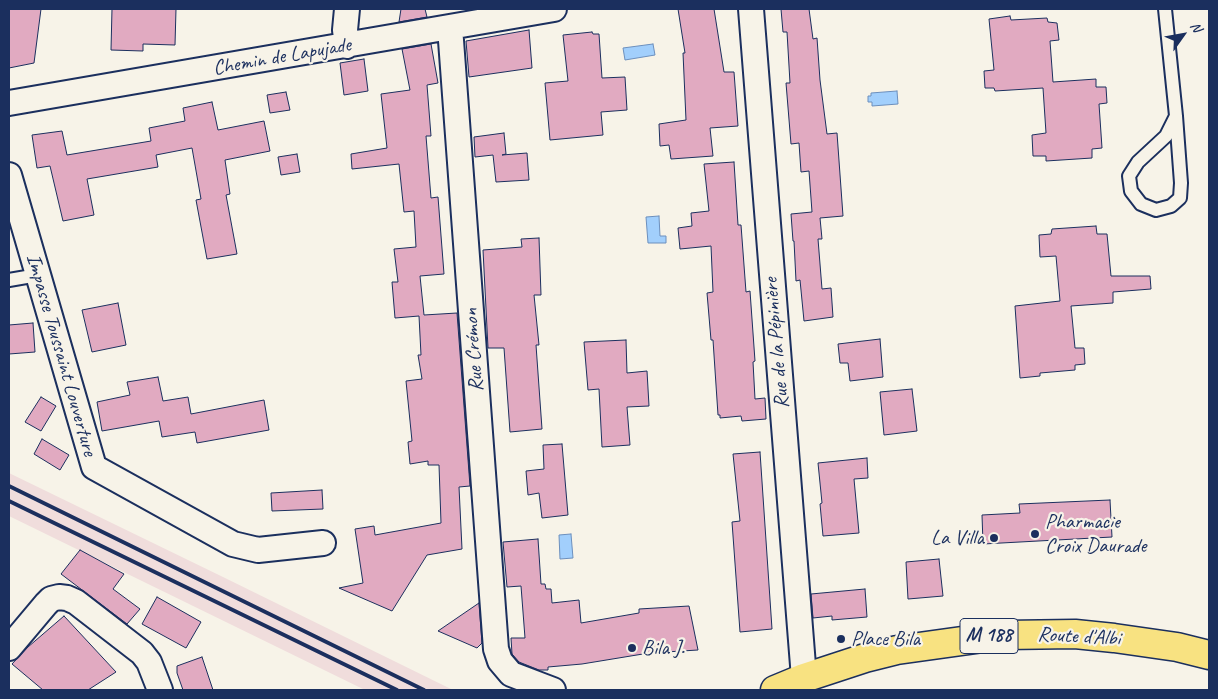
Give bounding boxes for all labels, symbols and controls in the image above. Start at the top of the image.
north arrow [1158,10,1208,60]
text: N [1187,19,1206,35]
street label: Chemin de Lapujade [211,32,353,82]
street label: Impasse Toussaint Louverture [20,251,102,459]
street label: Rue de la Pépinière [759,276,795,410]
street label: Rue Crémon [459,307,489,393]
place label: Pharmacie Croix Daurade [1045,509,1146,559]
place label: La Villa [931,525,984,551]
marker: Pharmacie Croix Daurade [1029,528,1041,540]
marker: La Villa [988,532,1000,544]
road number: M 188 [960,618,1018,654]
street label: Route d'Albi [1037,622,1121,652]
place label: Place Bila [851,626,920,652]
marker: Place Bila [835,633,847,645]
place label: Bila J. [642,635,685,661]
marker: Bila J. [626,642,638,654]

